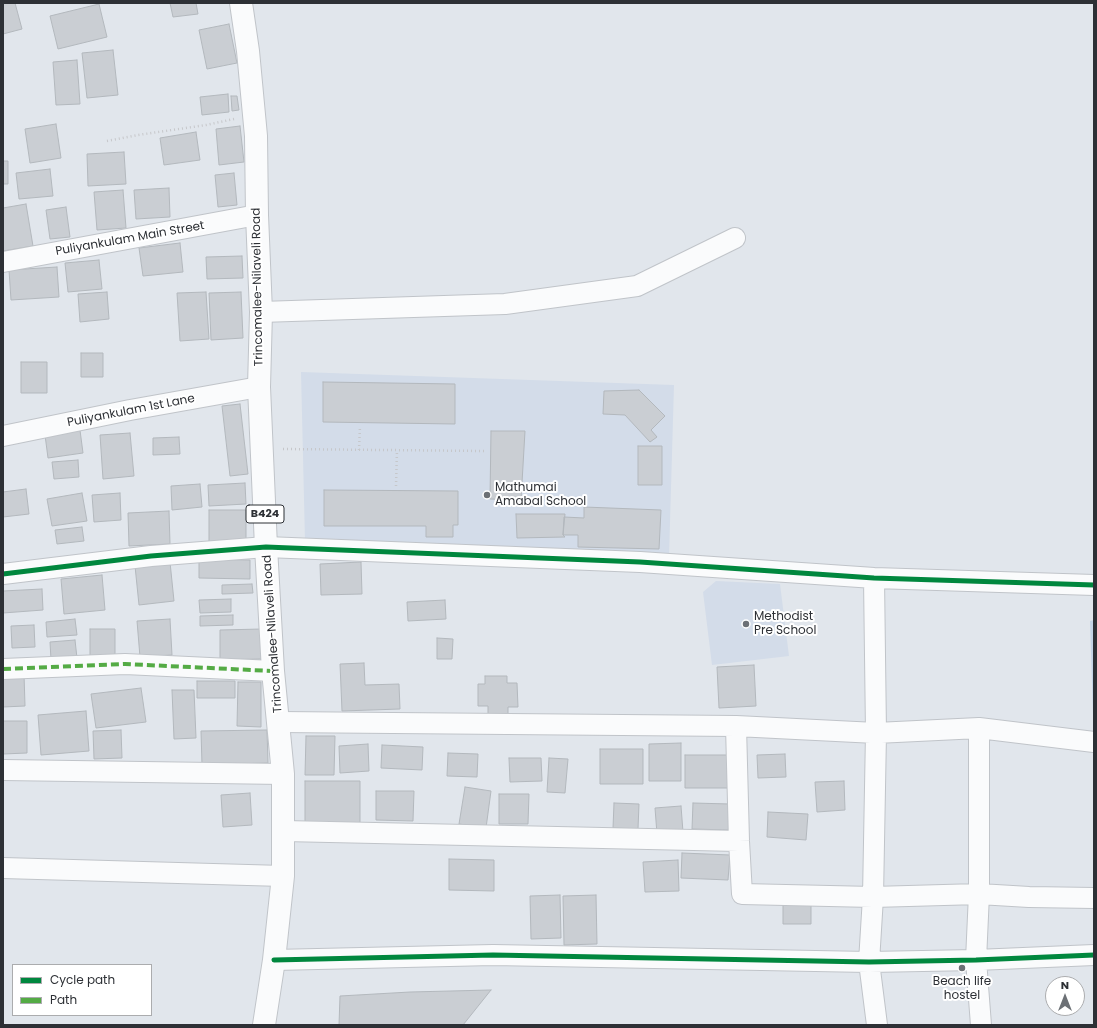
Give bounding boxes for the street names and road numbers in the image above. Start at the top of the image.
street label: Trincomalee-Nilaveli Road [249,208,267,366]
street label: Puliyankulam Main Street [54,219,206,259]
street label: Puliyankulam 1st Lane [66,392,196,430]
road number: B424 [246,505,284,523]
street label: Trincomalee-Nilaveli Road [260,554,286,714]

